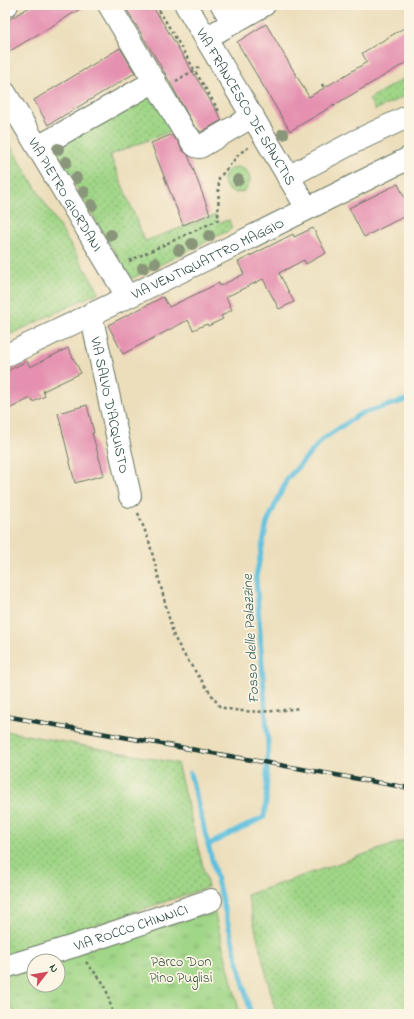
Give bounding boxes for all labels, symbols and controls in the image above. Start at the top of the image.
street label: VIA FRANCESCO DE SANCTIS [190,24,300,190]
street label: VIA PIETRO GIORDANI [22,133,107,256]
street label: VIA VENTIQUATTRO MAGGIO [127,213,288,306]
street label: VIA SALVO D'ACQUISTO [84,334,134,475]
water label: Fosso delle Palazzine [237,572,265,704]
street label: VIA ROCCO CHINNICI [71,900,191,958]
park label: Parco Don Pino Puglisi [150,952,212,990]
north arrow [26,953,66,993]
text: N [45,961,62,976]

